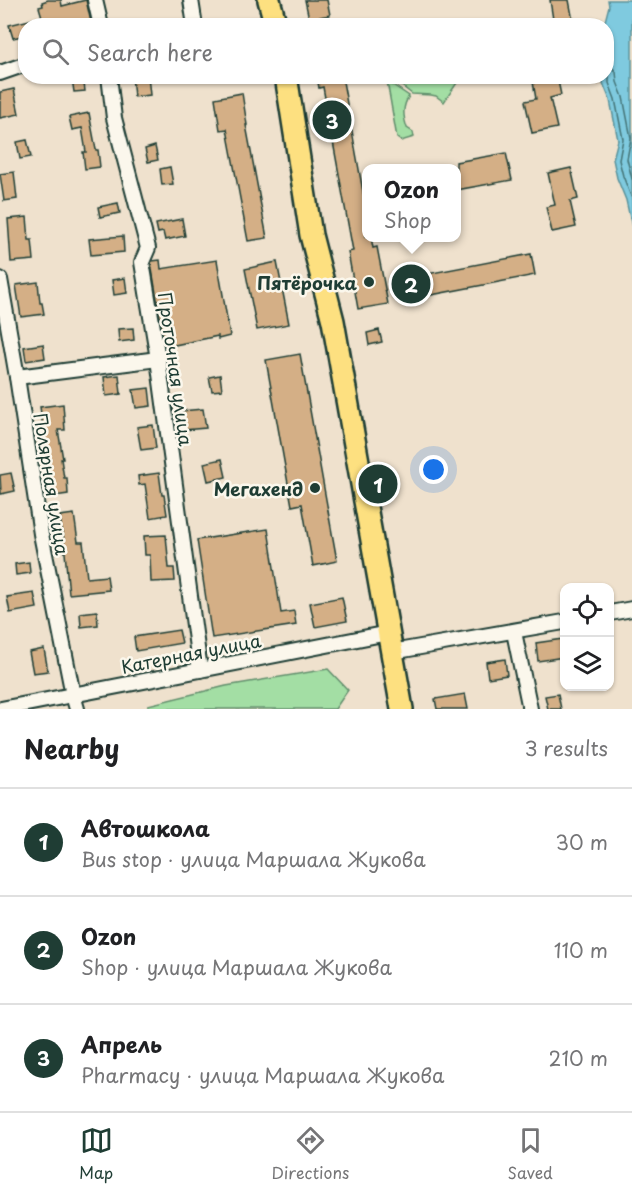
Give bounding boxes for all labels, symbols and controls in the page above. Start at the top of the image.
search box [18,18,614,84]
icon: search [39,35,72,68]
text: Search here [87,35,213,68]
pin: 3 [312,98,352,142]
popup [362,164,461,242]
text: Ozon [384,172,439,205]
text: Shop [384,205,432,235]
pin: 2 [392,262,430,306]
place label: Пятёрочка [257,269,357,296]
marker: Пятёрочка [362,275,376,289]
street label: Проточная улица [152,290,200,448]
street label: Полярная улица [27,411,77,558]
your location [419,455,448,484]
pin: 1 [358,462,398,506]
place label: Мегахенд [214,475,303,502]
marker: Мегахенд [308,481,322,495]
map controls [560,583,614,691]
button: locate [560,583,614,637]
street label: Катерная улица [119,626,264,680]
button: layers [560,637,614,691]
text: Nearby [24,729,119,768]
text: 3 results [525,733,608,763]
text: Автошкола [81,811,210,844]
text: 1 [39,827,48,857]
text: 30 m [555,827,608,857]
text: Bus stop · улица Маршала Жукова [81,844,426,874]
text: Ozon [81,919,136,952]
text: 2 [36,935,51,965]
text: 110 m [554,935,608,965]
text: Shop · улица Маршала Жукова [81,952,392,982]
text: Апрель [81,1027,162,1060]
text: 3 [37,1043,50,1073]
text: 210 m [549,1043,608,1073]
text: Pharmacy · улица Маршала Жукова [81,1060,444,1090]
tab: Map [79,1124,113,1184]
tab: Directions [271,1124,349,1184]
tab: Saved [507,1124,553,1184]

